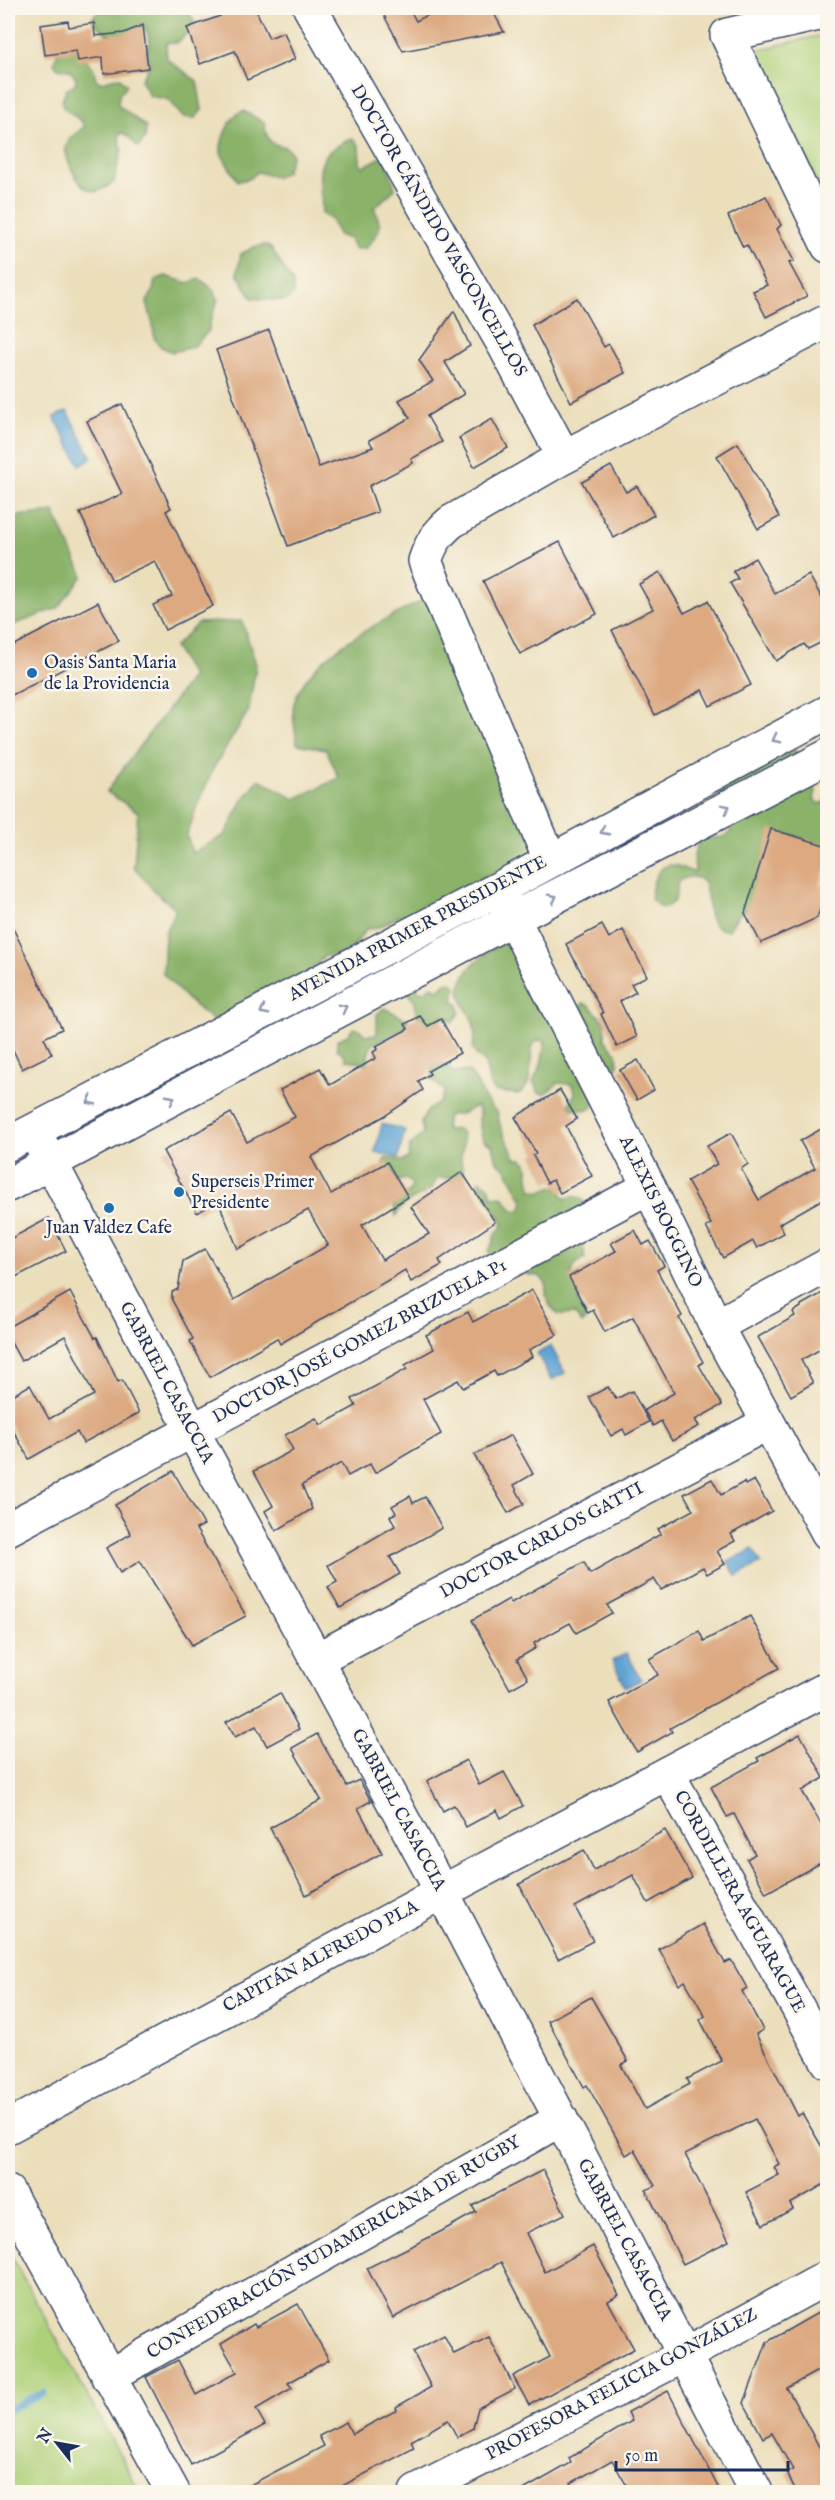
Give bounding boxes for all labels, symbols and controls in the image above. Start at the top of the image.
street label: DOCTOR CÁNDIDO VASCONCELLOS [345,80,533,381]
place label: Oasis Santa Maria de la Providencia [44,652,177,696]
marker: Oasis Santa Maria de la Providencia [25,666,39,680]
one-way arrow [771,732,782,744]
one-way arrow [720,804,731,815]
one-way arrow [600,824,610,835]
street label: AVENIDA PRIMER PRESIDENTE [284,851,551,1007]
one-way arrow [547,893,558,905]
one-way arrow [260,1004,271,1015]
one-way arrow [337,1004,348,1015]
one-way arrow [87,1094,98,1105]
one-way arrow [165,1095,175,1106]
street label: ALEXIS BOGGINO [613,1131,707,1292]
place label: Superseis Primer Presidente [191,1171,315,1215]
marker: Superseis Primer Presidente [172,1185,186,1199]
marker: Juan Valdez Cafe [102,1201,116,1215]
place label: Juan Valdez Cafe [44,1217,172,1240]
street label: DOCTOR JOSÉ GOMEZ BRIZUELA P1 [208,1253,511,1430]
street label: GABRIEL CASACCIA [113,1298,219,1469]
street label: DOCTOR CARLOS GATTI [436,1477,648,1604]
street label: GABRIEL CASACCIA [345,1725,451,1896]
street label: CORDILLERA AGUARAGUE [668,1787,810,2017]
street label: CAPITÁN ALFREDO PLA [218,1893,424,2018]
street label: CONFEDERACIÓN SUDAMERICANA DE RUGBY [142,2129,526,2365]
street label: GABRIEL CASACCIA [571,2155,677,2326]
street label: PROFESORA FELICIA GONZÁLEZ [481,2302,762,2467]
north arrow [27,2413,87,2473]
text: N [33,2425,58,2448]
scale bar [616,2434,788,2472]
text: 50 m [625,2445,658,2468]

